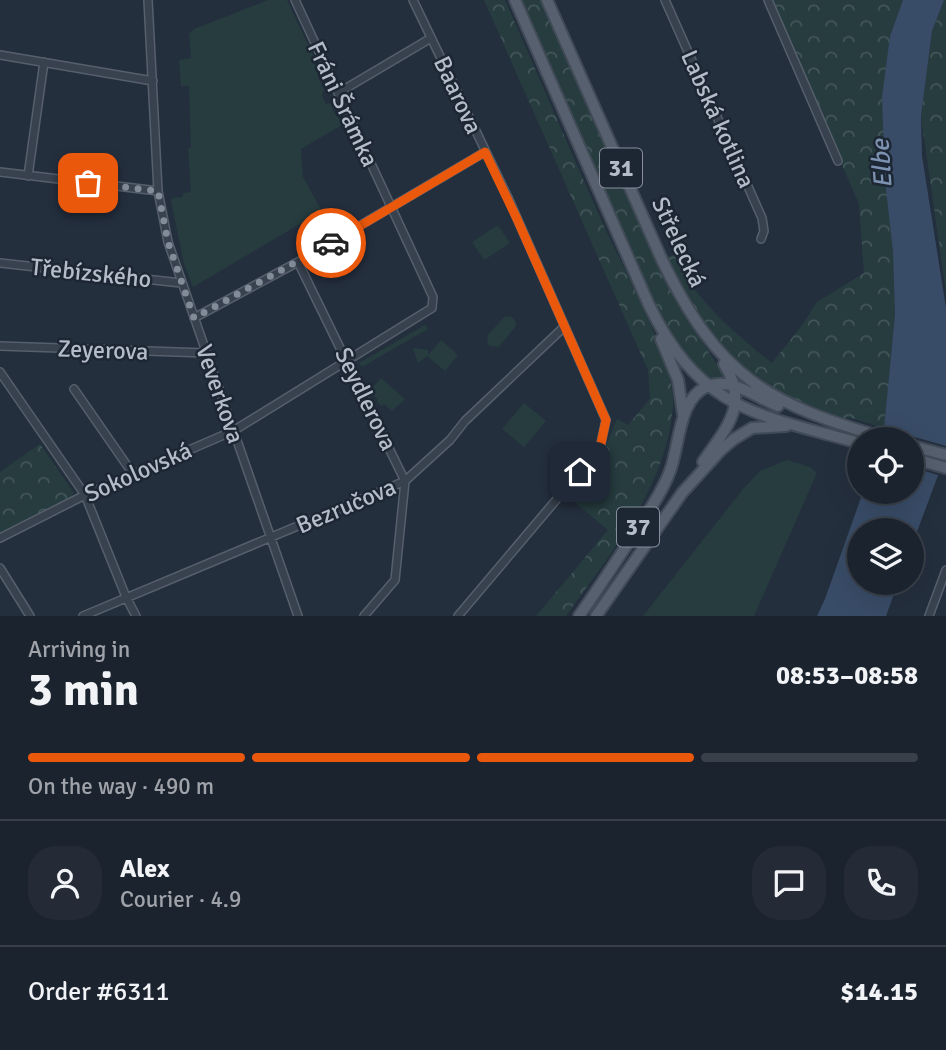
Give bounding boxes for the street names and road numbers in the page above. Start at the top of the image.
street label: Fráni Šrámka [301,36,385,172]
street label: Labská kotlina [674,45,762,193]
street label: Baarova [427,51,489,139]
road number: 31 [600,148,642,188]
street label: Střelecká [645,192,713,292]
street label: Třebízského [29,252,153,294]
street label: Zeyerova [57,333,149,367]
street label: Veverkova [189,341,251,447]
street label: Seydlerova [328,342,404,456]
street label: Sokolovská [80,435,196,509]
street label: Bezručova [292,472,400,540]
road number: 37 [617,508,659,547]

